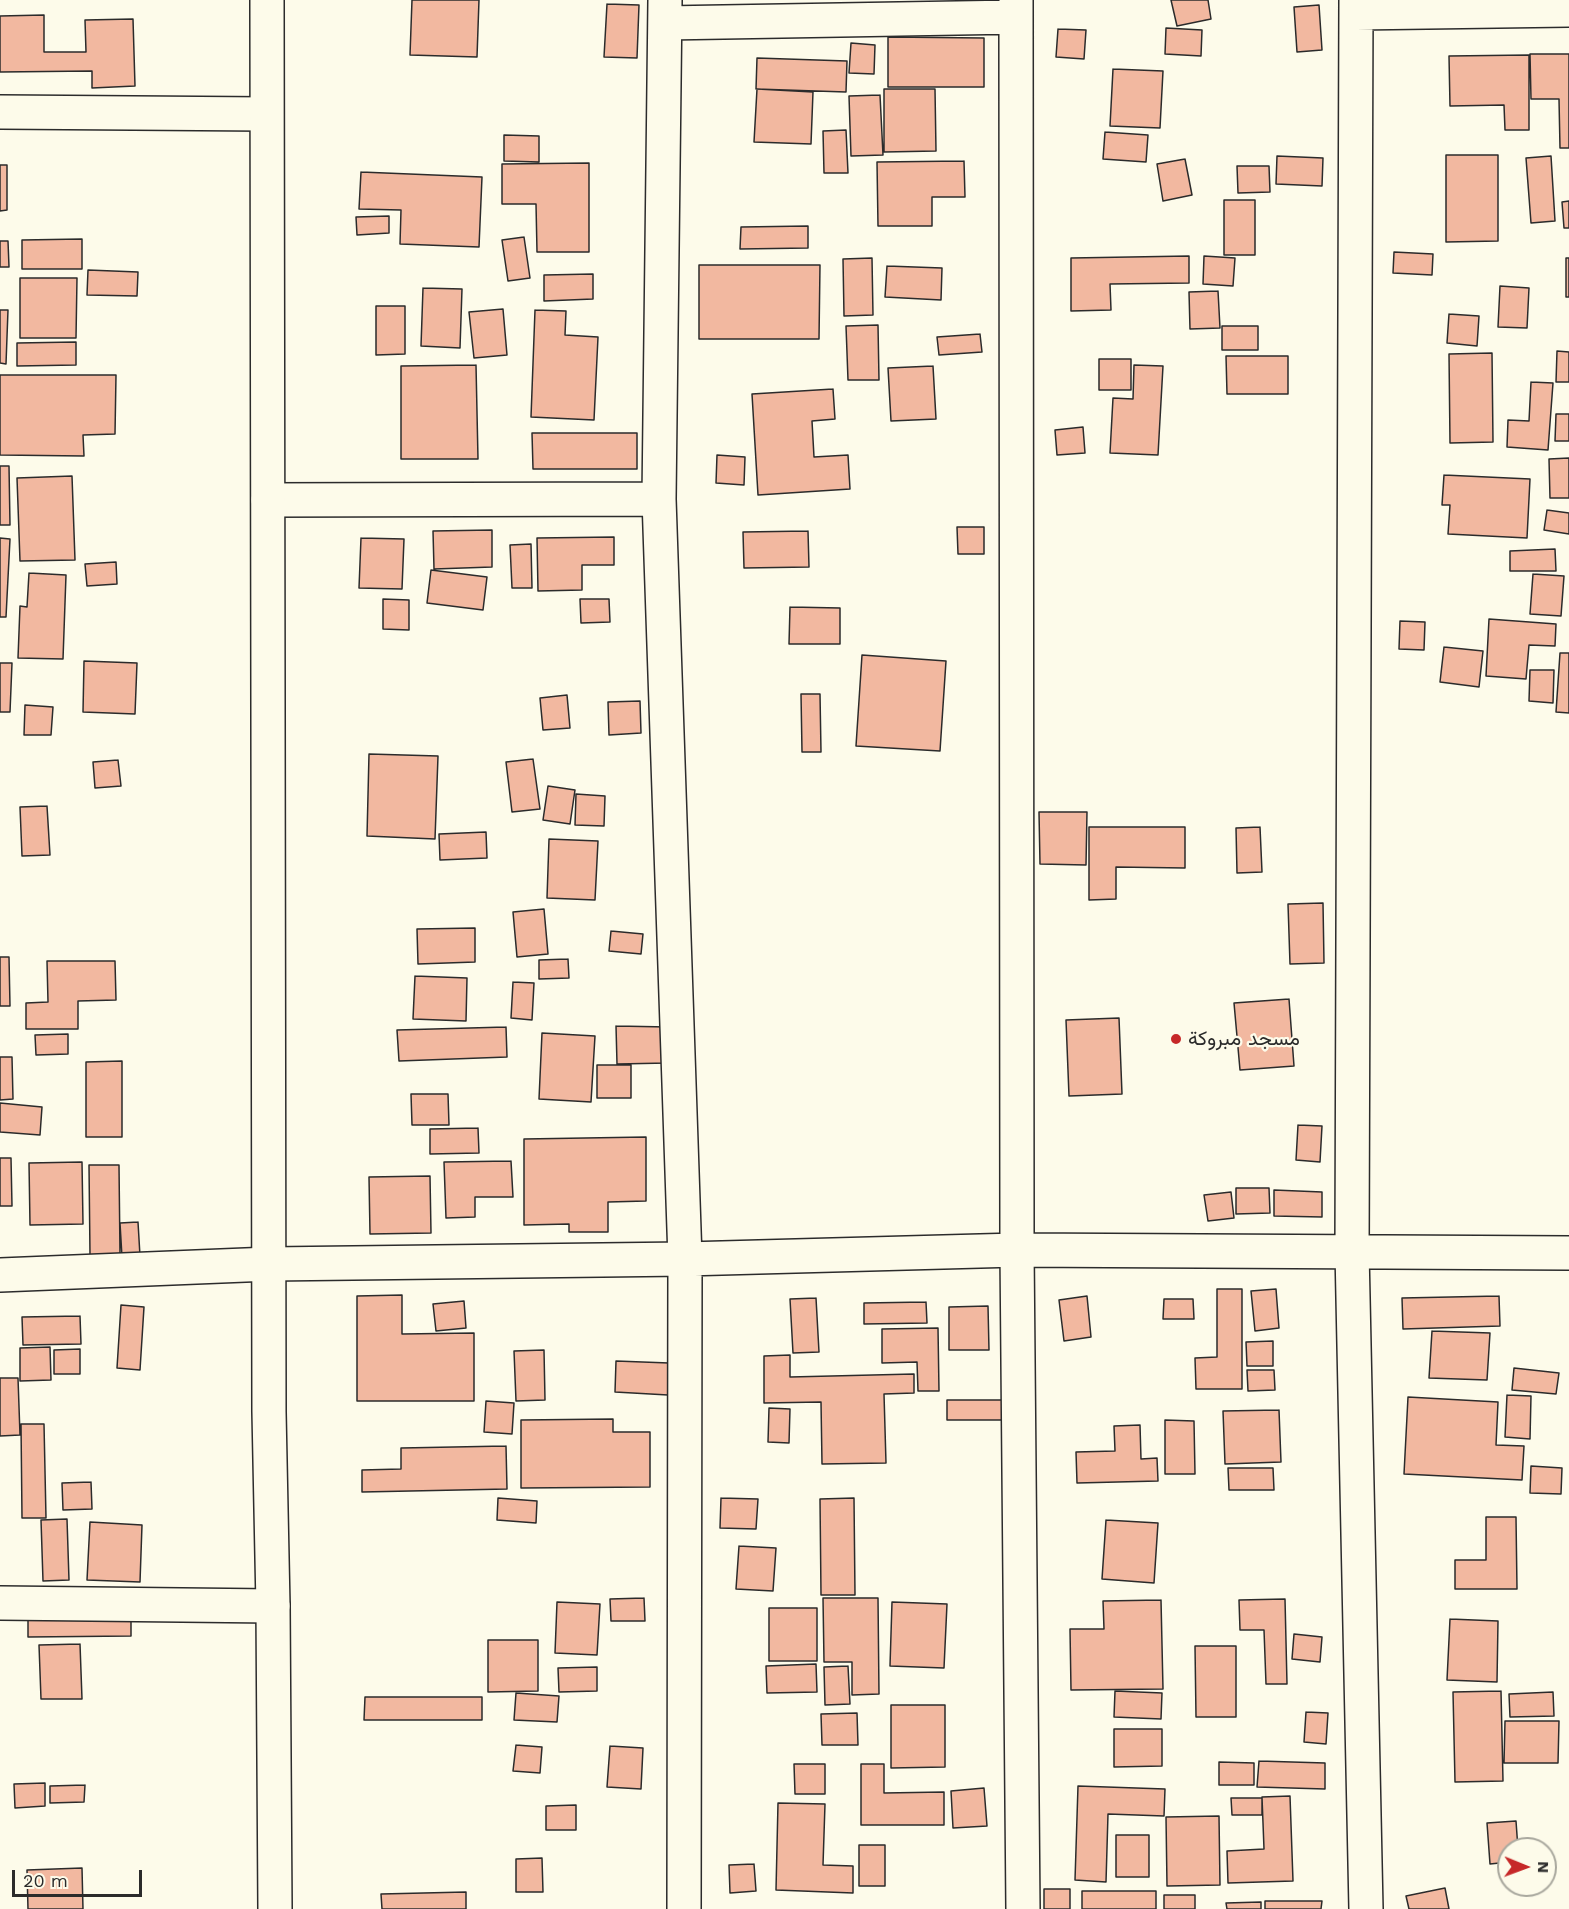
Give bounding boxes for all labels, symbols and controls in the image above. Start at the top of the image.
place label: مسجد مبروكة [1188,1027,1300,1051]
marker: مسجد مبروكة [1169,1032,1183,1046]
north arrow [1497,1837,1557,1897]
scale bar [15,1858,146,1896]
text: N [1534,1861,1553,1873]
text: 20 m [23,1870,68,1891]

